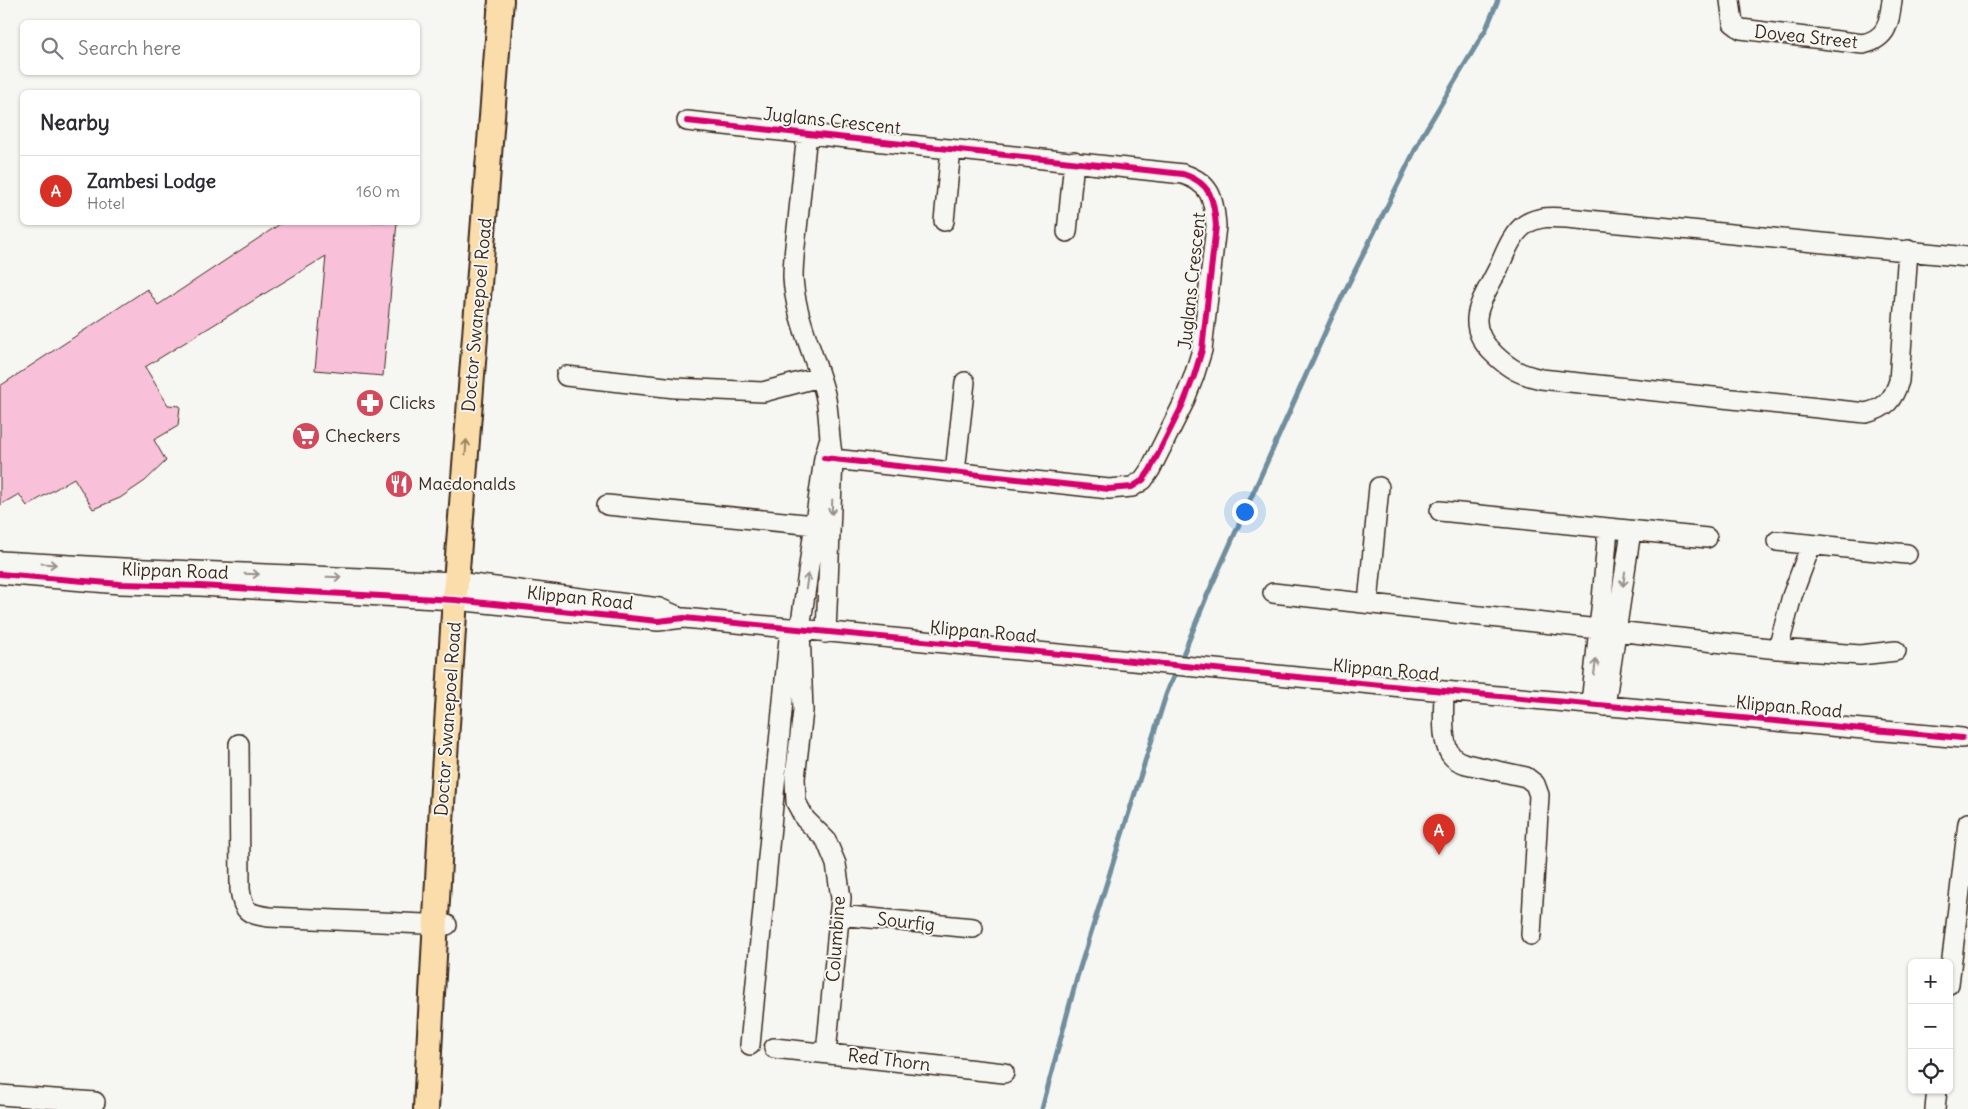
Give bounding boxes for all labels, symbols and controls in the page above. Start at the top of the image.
search box [20,20,420,75]
street label: Dovea Street [1753,20,1859,53]
icon: search [38,34,66,62]
text: Search here [78,36,181,60]
street label: Juglans Crescent [762,102,902,139]
text: Nearby [40,109,110,136]
text: Zambesi Lodge [87,169,216,193]
text: A [51,181,61,201]
text: 160 m [356,181,400,201]
text: Hotel [87,193,125,213]
street label: Juglans Crescent [1173,211,1210,351]
street label: Doctor Swanepoel Road [457,217,496,413]
pharmacy icon: Clicks [355,388,385,418]
place label: Clicks [389,391,435,414]
supermarket icon: Checkers [291,421,321,451]
place label: Checkers [325,424,400,447]
one-way arrow [461,439,471,455]
restaurant icon: Macdonalds [384,469,414,499]
place label: Macdonalds [418,472,516,495]
one-way arrow [827,499,836,515]
your location [1232,499,1258,525]
street label: Klippan Road [121,557,229,584]
one-way arrow [40,559,56,568]
one-way arrow [244,569,260,578]
one-way arrow [1619,570,1629,586]
one-way arrow [326,572,342,582]
one-way arrow [802,574,812,590]
street label: Klippan Road [526,580,635,615]
street label: Klippan Road [929,615,1038,648]
street label: Doctor Swanepoel Road [429,621,466,817]
street label: Klippan Road [1332,653,1441,686]
one-way arrow [1590,659,1600,675]
street label: Klippan Road [1735,690,1844,723]
pin: A [1423,814,1455,855]
street label: Columbine [821,895,850,983]
street label: Sourfig [876,907,936,936]
map controls [1908,959,1953,1094]
button: + [1908,959,1953,1004]
button: − [1908,1004,1953,1049]
street label: Red Thorn [846,1043,932,1076]
button: locate [1908,1049,1953,1094]

